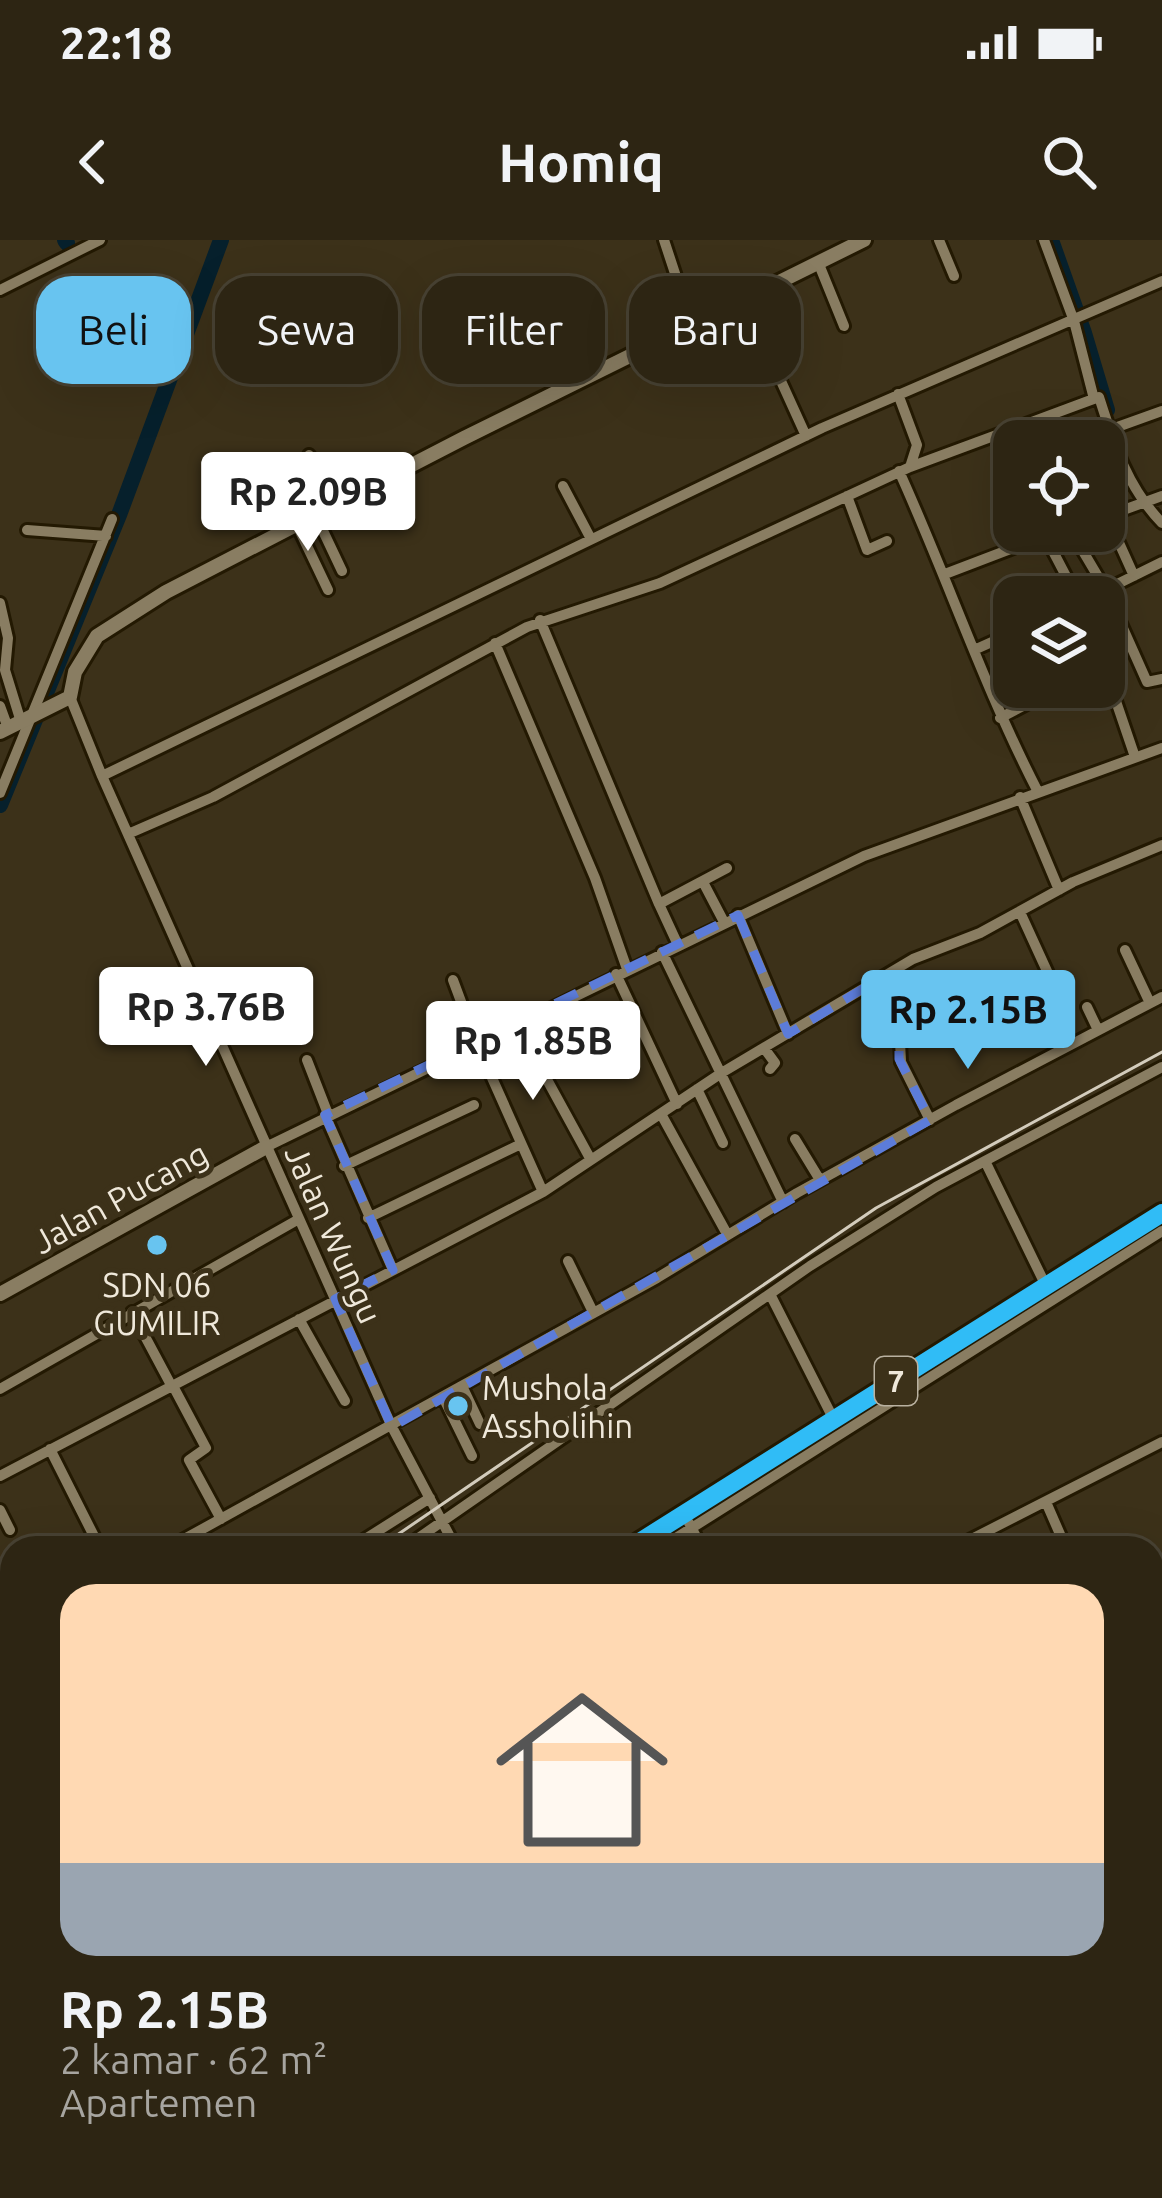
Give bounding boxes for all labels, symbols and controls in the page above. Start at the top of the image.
text: 22:18 [60,17,173,68]
icon: back [60,129,126,195]
icon: search [1036,129,1102,195]
text: Homiq [498,132,664,192]
chip: Beli [36,276,191,384]
chip: Sewa [215,276,398,384]
chip: Filter [422,276,605,384]
chip: Baru [629,276,801,384]
map controls [993,420,1125,708]
button: locate [993,420,1125,552]
pin: Rp 2.09B [184,452,432,554]
text: Rp 2.09B [228,469,388,512]
button: layers [993,576,1125,708]
pin: Rp 3.76B [82,967,330,1069]
pin: Rp 2.15B [844,970,1092,1072]
text: Rp 3.76B [126,984,286,1027]
text: Rp 2.15B [888,987,1048,1030]
pin: Rp 1.85B [409,1001,657,1103]
text: Rp 1.85B [453,1018,613,1061]
street label: Jalan Pucang [26,1134,214,1260]
street label: Jalan Wungu [278,1139,390,1329]
marker: SDN 06 GUMILIR [144,1232,170,1258]
place label: SDN 06 GUMILIR [93,1266,221,1341]
road number: 7 [875,1357,917,1405]
place label: Mushola Assholihin [482,1369,633,1444]
marker: Mushola Assholihin [445,1393,471,1419]
icon: home [474,1662,690,1878]
text: Rp 2.15B [60,1980,269,2038]
text: 2 kamar · 62 m² [60,2038,327,2081]
text: Apartemen [60,2081,257,2124]

